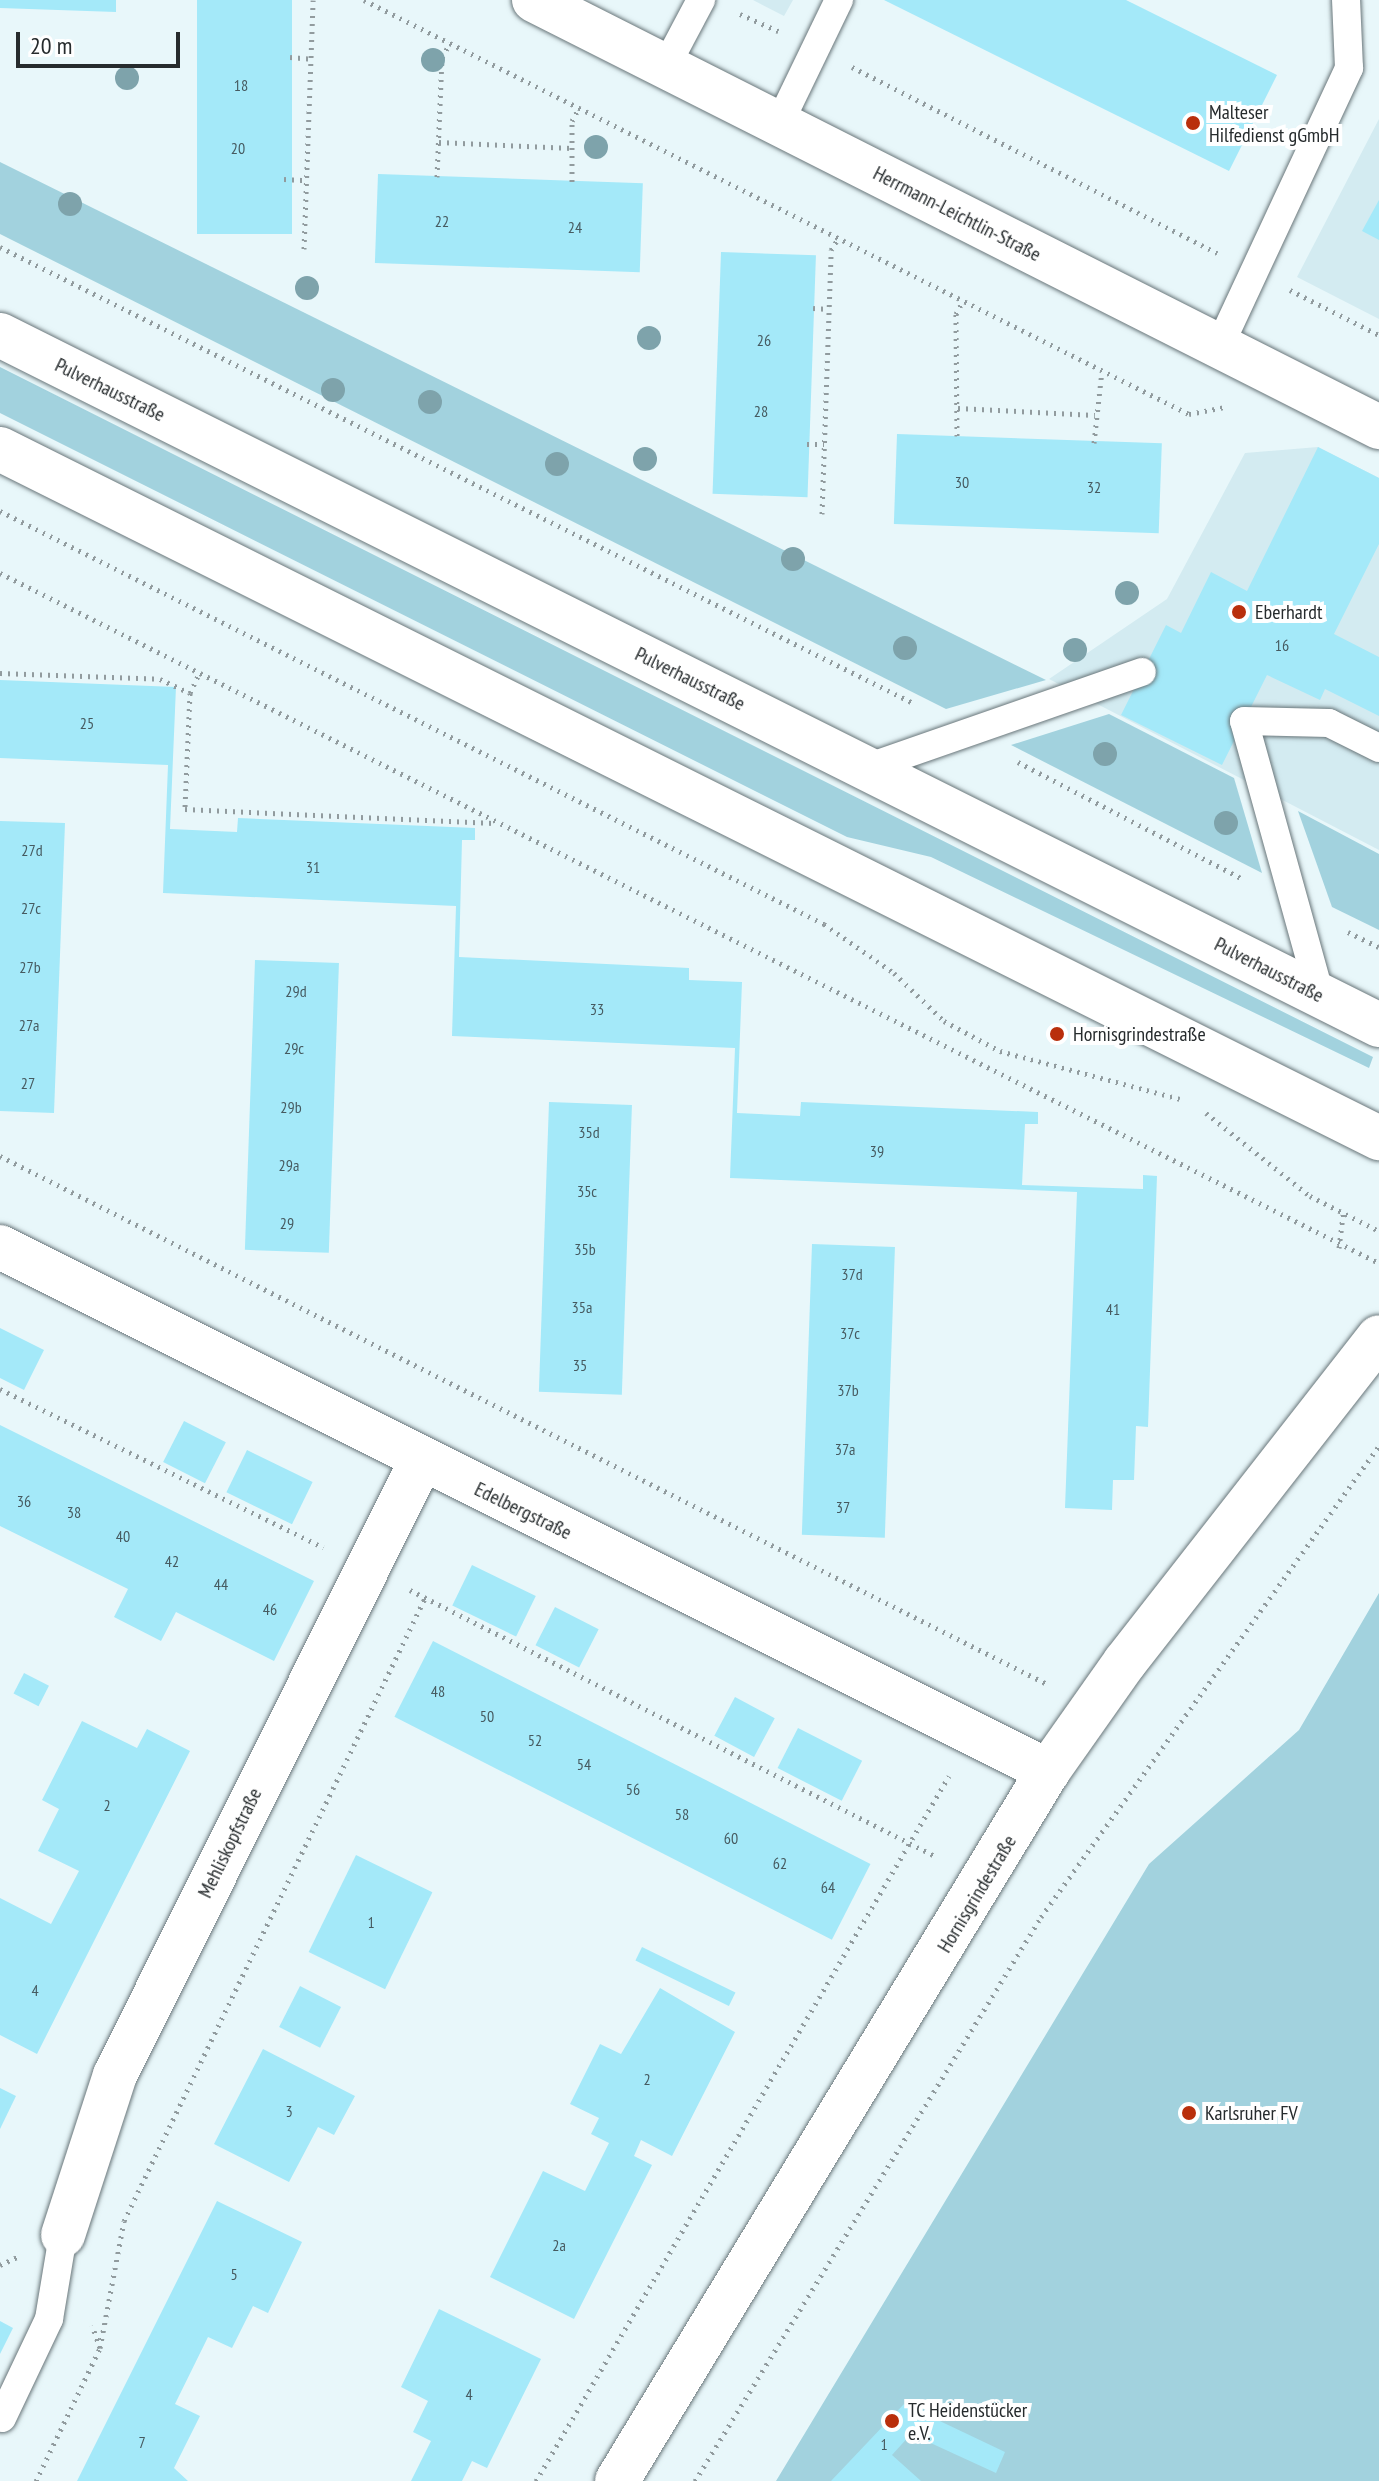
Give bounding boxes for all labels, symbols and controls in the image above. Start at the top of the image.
scale bar [20,16,184,66]
text: 20 m [30,30,72,61]
house number: 18 [234,75,248,95]
place label: Malteser Hilfedienst gGmbH [1209,100,1339,147]
marker: Malteser Hilfedienst gGmbH [1184,114,1202,132]
house number: 20 [231,138,245,158]
street label: Herrmann-Leichtlin-Straße [869,161,1045,267]
house number: 22 [435,211,449,231]
house number: 24 [568,217,582,237]
house number: 26 [757,330,771,350]
street label: Pulverhausstraße [51,353,169,427]
house number: 28 [754,401,768,421]
house number: 30 [955,472,969,492]
house number: 32 [1087,477,1101,497]
place label: Eberhardt [1255,600,1322,624]
marker: Eberhardt [1230,603,1248,621]
house number: 16 [1275,635,1289,655]
street label: Pulverhausstraße [631,642,749,716]
house number: 25 [80,713,94,733]
house number: 27d [21,840,43,860]
house number: 31 [306,857,320,877]
house number: 27c [21,898,41,918]
street label: Pulverhausstraße [1210,932,1328,1008]
house number: 27b [19,957,41,977]
house number: 29d [285,981,307,1001]
house number: 33 [590,999,604,1019]
house number: 27a [19,1015,39,1035]
place label: Hornisgrindestraße [1073,1022,1206,1046]
marker: Hornisgrindestraße [1048,1025,1066,1043]
house number: 29c [284,1038,304,1058]
house number: 27 [21,1073,35,1093]
house number: 29b [280,1097,302,1117]
house number: 35d [578,1122,600,1142]
house number: 39 [870,1141,884,1161]
house number: 29a [279,1155,299,1175]
house number: 35c [577,1181,597,1201]
house number: 29 [280,1213,294,1233]
house number: 35b [574,1239,596,1259]
house number: 37d [841,1264,863,1284]
house number: 35a [572,1297,592,1317]
house number: 41 [1106,1299,1120,1319]
house number: 37c [840,1323,860,1343]
house number: 35 [573,1355,587,1375]
house number: 37b [837,1380,859,1400]
house number: 37a [835,1439,855,1459]
street label: Edelbergstraße [471,1477,575,1545]
house number: 36 [17,1491,31,1511]
house number: 37 [836,1497,850,1517]
house number: 38 [67,1502,81,1522]
house number: 40 [116,1526,130,1546]
house number: 42 [165,1551,179,1571]
house number: 44 [214,1574,228,1594]
house number: 46 [263,1599,277,1619]
house number: 48 [431,1681,445,1701]
house number: 50 [480,1706,494,1726]
house number: 52 [528,1730,542,1750]
house number: 54 [577,1754,591,1774]
house number: 56 [626,1779,640,1799]
street label: Mehliskopfstraße [193,1784,267,1902]
house number: 2 [103,1795,111,1815]
house number: 58 [675,1804,689,1824]
house number: 60 [724,1828,738,1848]
street label: Hornisgrindestraße [933,1831,1021,1957]
house number: 62 [773,1853,787,1873]
house number: 64 [821,1877,835,1897]
house number: 1 [367,1912,375,1932]
house number: 4 [31,1980,39,2000]
house number: 2 [643,2069,651,2089]
house number: 3 [285,2101,293,2121]
place label: Karlsruher FV [1205,2101,1298,2125]
marker: Karlsruher FV [1180,2104,1198,2122]
house number: 2a [552,2235,566,2255]
house number: 5 [230,2264,238,2284]
house number: 4 [465,2384,473,2404]
place label: TC Heidenstücker e.V. [908,2398,1028,2445]
marker: TC Heidenstücker e.V. [883,2412,901,2430]
house number: 7 [138,2432,146,2452]
house number: 1 [880,2434,888,2454]

